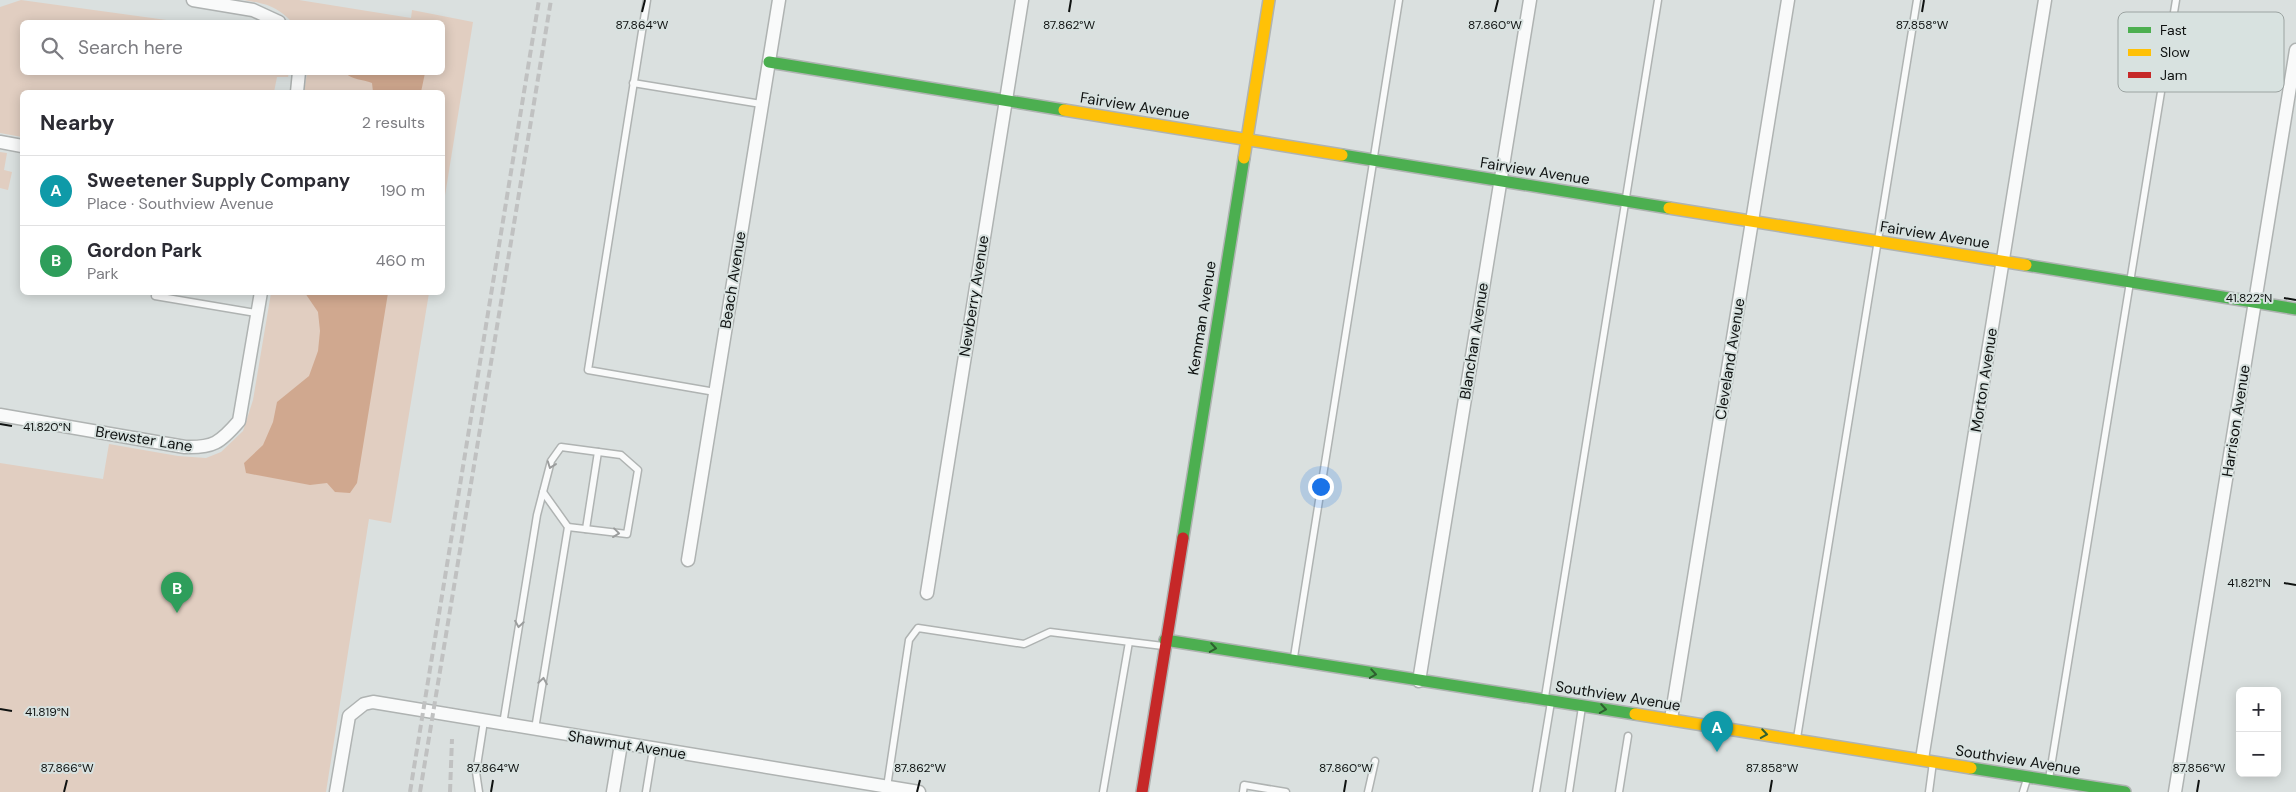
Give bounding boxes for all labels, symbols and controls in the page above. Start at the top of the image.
legend [2118,12,2284,92]
text: 87.864°W [616,17,669,33]
text: 87.862°W [1043,17,1095,33]
text: 87.860°W [1468,17,1522,33]
text: 87.858°W [1896,17,1949,33]
search box [20,20,445,75]
text: Fast [2160,21,2187,39]
icon: search [38,34,66,62]
text: Search here [78,35,183,60]
text: Slow [2160,43,2190,61]
text: Jam [2160,66,2187,84]
street label: Fairview Avenue [1079,87,1191,125]
text: Nearby [40,109,114,137]
text: 2 results [362,112,425,133]
street label: Fairview Avenue [1479,152,1591,190]
text: Sweetener Supply Company [87,168,350,193]
text: A [50,180,62,201]
text: 190 m [381,180,425,201]
text: Place · Southview Avenue [87,193,274,214]
street label: Fairview Avenue [1879,216,1991,254]
street label: Beach Avenue [715,230,751,330]
street label: Newberry Avenue [955,234,993,358]
text: Gordon Park [87,238,202,263]
text: B [51,250,61,271]
text: 460 m [376,250,425,271]
street label: Kemman Avenue [1183,260,1221,376]
text: Park [87,263,119,284]
street label: Blanchan Avenue [1455,281,1493,401]
text: 41.822°N [2226,290,2272,306]
street label: Cleveland Avenue [1711,297,1749,421]
street label: Morton Avenue [1966,326,2002,434]
street label: Harrison Avenue [2217,364,2255,478]
text: 41.820°N [23,419,71,435]
street label: Brewster Lane [94,421,194,457]
one-way arrow [547,460,557,469]
your location [1308,474,1334,500]
one-way arrow [613,527,621,538]
pin: B [161,572,193,613]
text: 41.821°N [2227,575,2271,591]
one-way arrow [514,621,525,629]
one-way arrow [1209,642,1217,653]
one-way arrow [1369,668,1378,678]
street label: Southview Avenue [1554,676,1682,716]
one-way arrow [537,677,548,685]
map controls [2236,687,2281,777]
button: + [2236,687,2281,732]
one-way arrow [1599,703,1608,713]
text: 41.819°N [25,704,69,720]
pin: A [1701,711,1733,752]
street label: Shawmut Avenue [566,726,688,764]
one-way arrow [1759,728,1768,738]
button: − [2236,732,2281,777]
street label: Southview Avenue [1954,740,2082,780]
text: 87.866°W [40,760,94,776]
text: 87.864°W [467,760,520,776]
text: 87.862°W [894,760,946,776]
text: 87.860°W [1319,760,1373,776]
text: 87.858°W [1746,760,1799,776]
text: 87.856°W [2173,760,2226,776]

